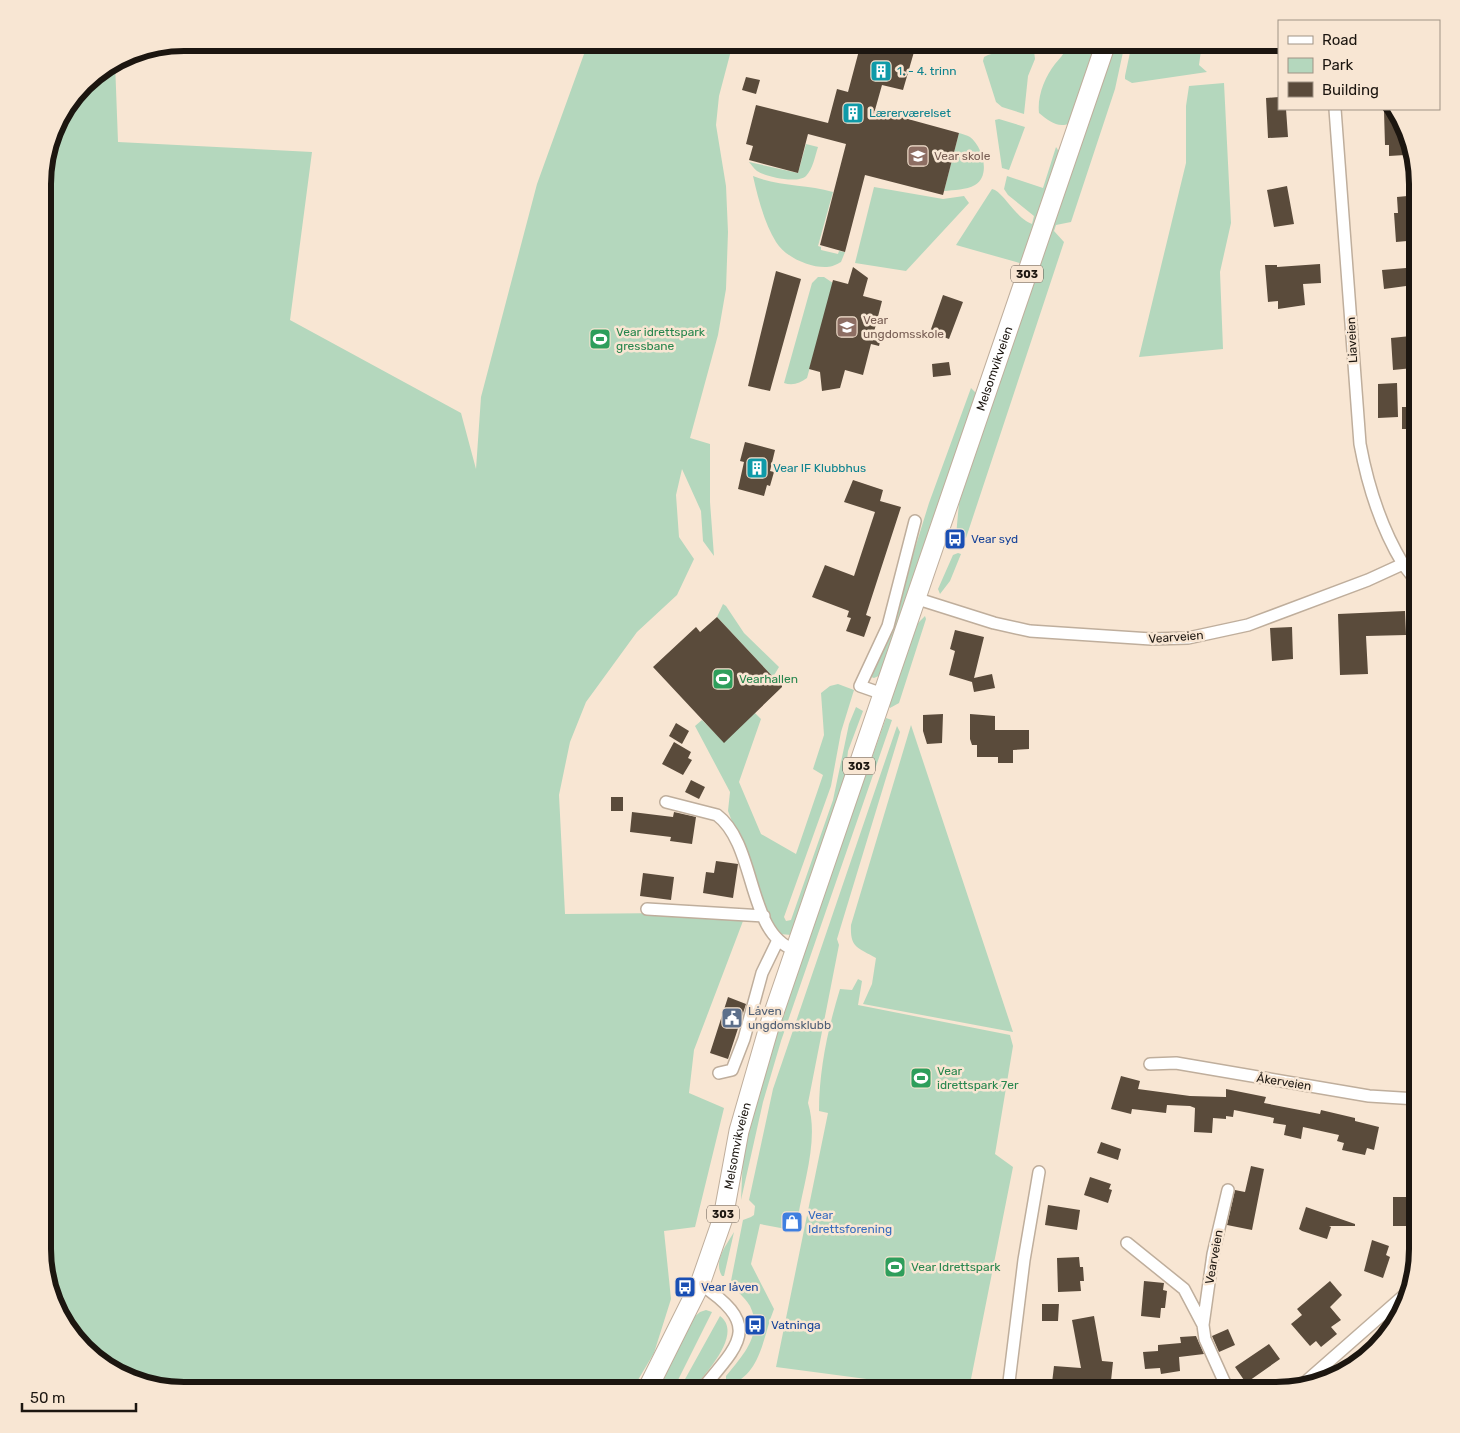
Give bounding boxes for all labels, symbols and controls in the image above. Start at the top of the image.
legend [1278,20,1440,110]
text: Road [1322,31,1358,49]
text: Park [1322,56,1353,74]
building icon: 1. - 4. trinn [869,59,893,83]
place label: 1. - 4. trinn [897,64,957,78]
text: Building [1322,81,1379,99]
building icon: Lærerværelset [841,101,865,125]
place label: Lærerværelset [869,106,951,120]
school or university icon: Vear skole [906,144,930,168]
place label: Vear skole [934,149,991,163]
road number: 303 [1011,266,1043,282]
place label: Vear ungdomsskole [863,313,944,341]
school or university icon: Vear ungdomsskole [835,315,859,339]
street label: Liaveien [1344,317,1360,363]
street label: Melsomvikveien [974,324,1015,413]
place label: Vear idrettspark gressbane [616,325,706,353]
sports icon: Vear idrettspark gressbane [588,327,612,351]
building icon: Vear IF Klubbhus [745,456,769,480]
place label: Vear IF Klubbhus [773,461,866,475]
bus stop icon: Vear syd [943,527,967,551]
place label: Vear syd [971,532,1018,546]
street label: Vearveien [1148,628,1204,646]
sports icon: Vearhallen [711,667,735,691]
place label: Vearhallen [739,672,798,686]
road number: 303 [843,758,875,774]
place label: Låven ungdomsklubb [748,1004,831,1032]
public building icon: Låven ungdomsklubb [720,1006,744,1030]
place label: Vear idrettspark 7er [937,1064,1019,1092]
sports icon: Vear idrettspark 7er [909,1066,933,1090]
street label: Åkerveien [1256,1071,1312,1093]
street label: Melsomvikveien [721,1101,754,1190]
road number: 303 [707,1206,739,1222]
place label: Vear Idrettsforening [808,1208,892,1236]
shop icon: Vear Idrettsforening [780,1210,804,1234]
street label: Vearveien [1202,1229,1226,1285]
sports icon: Vear Idrettspark [883,1255,907,1279]
place label: Vear Idrettspark [911,1260,1001,1274]
bus stop icon: Vear låven [673,1275,697,1299]
place label: Vear låven [701,1280,759,1294]
bus stop icon: Vatninga [743,1313,767,1337]
place label: Vatninga [771,1318,821,1332]
scale bar [22,1380,136,1412]
text: 50 m [30,1389,65,1407]

